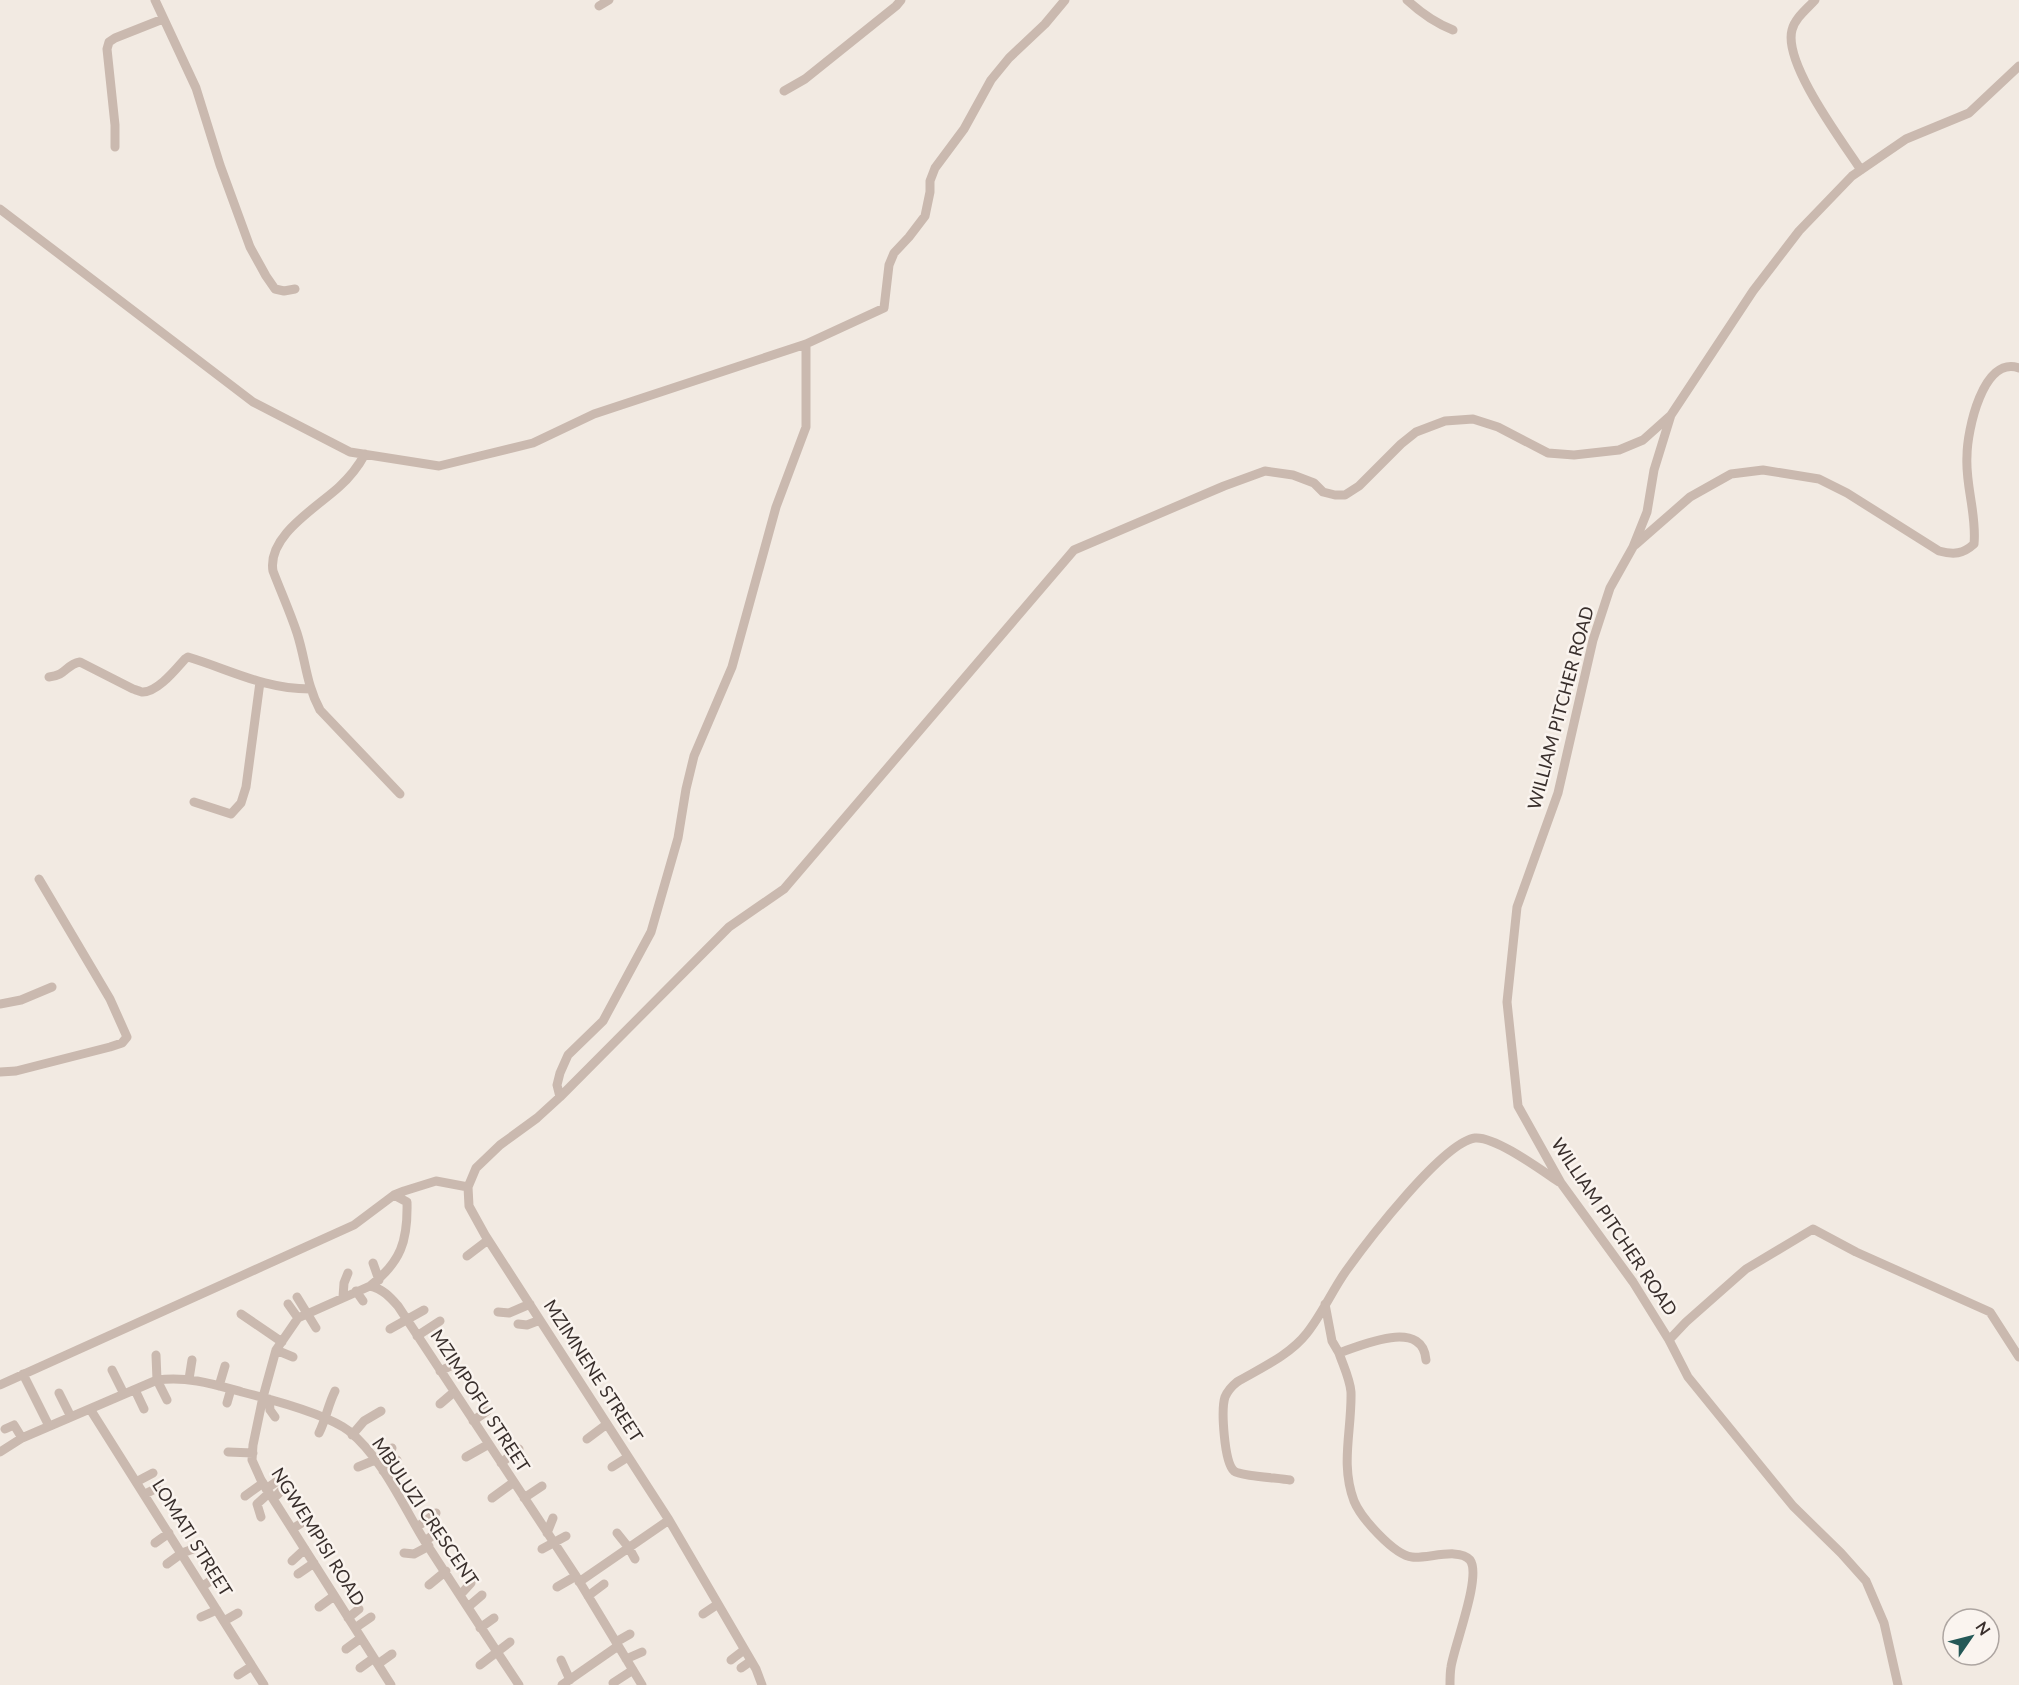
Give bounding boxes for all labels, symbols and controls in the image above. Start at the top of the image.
street label: WILLIAM PITCHER ROAD [1522,604,1598,812]
street label: WILLIAM PITCHER ROAD [1547,1133,1683,1320]
street label: MZIMNENE STREET [540,1295,648,1446]
street label: MZIMPOFU STREET [427,1325,535,1476]
street label: MBULUZI CRESCENT [368,1433,484,1590]
street label: NGWEMPISI ROAD [267,1463,370,1610]
street label: LOMATI STREET [148,1475,238,1600]
north arrow [1941,1607,2001,1667]
text: N [1972,1618,1995,1639]

